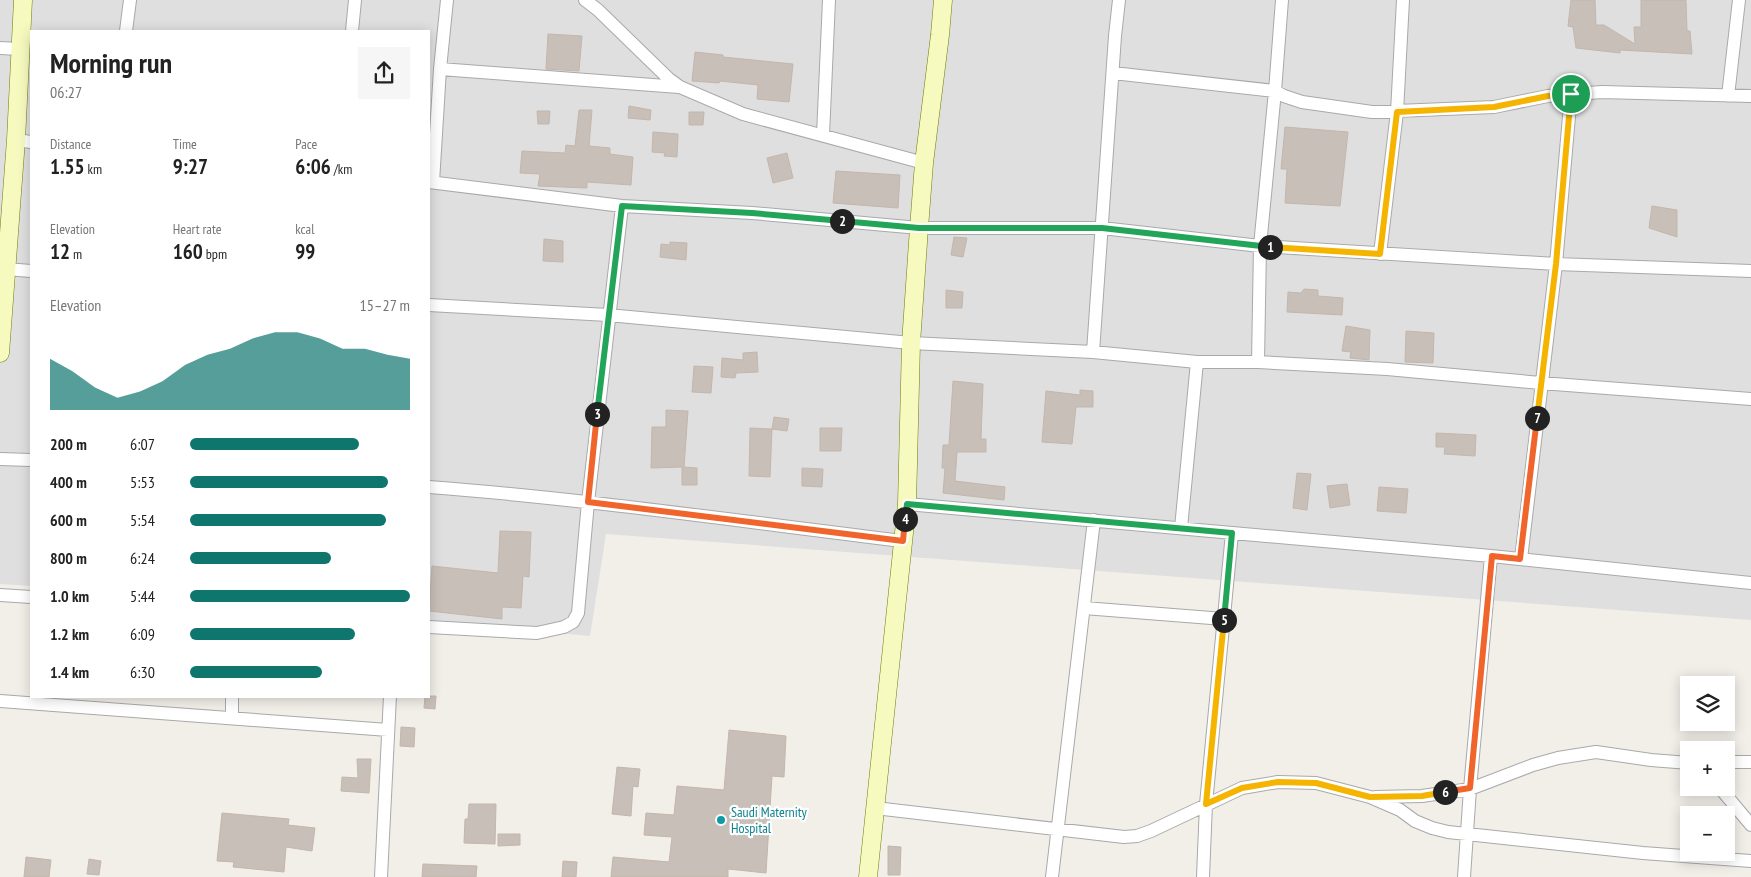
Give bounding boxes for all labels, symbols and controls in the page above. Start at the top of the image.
text: Morning run [50,44,172,81]
button: share [358,47,410,99]
pin [1550,73,1592,115]
icon: arrive [1557,80,1585,108]
text: 06:27 [50,82,82,102]
text: Distance [50,135,91,153]
text: Time [173,135,197,153]
text: Pace [295,135,317,153]
text: 1.55 [50,153,85,180]
text: 9:27 [173,153,208,180]
text: 6:06 [295,153,331,180]
text: km [85,160,102,178]
text: /km [331,160,352,178]
pin: 2 [830,208,854,234]
text: 2 [839,212,846,230]
text: Elevation [50,220,95,238]
text: Heart rate [173,220,222,238]
text: kcal [295,220,314,238]
pin: 1 [1258,234,1282,260]
text: 12 [50,238,70,265]
text: 160 [173,238,203,265]
text: 99 [295,238,315,265]
text: 1 [1267,238,1274,256]
text: m [70,245,82,263]
text: bpm [203,245,227,263]
text: Elevation [50,295,101,315]
text: 15–27 m [360,295,410,315]
pin: 3 [584,402,610,426]
text: 3 [594,405,601,423]
pin: 7 [1524,406,1550,430]
text: 7 [1534,409,1541,427]
text: 200 m [50,434,87,454]
text: 6:07 [130,434,155,454]
text: 400 m [50,472,87,492]
text: 5:53 [130,472,155,492]
pin: 4 [892,506,918,532]
text: 600 m [50,510,87,530]
text: 5:54 [130,510,155,530]
text: 4 [902,510,909,528]
text: 800 m [50,548,87,568]
text: 6:24 [130,548,155,568]
text: 1.0 km [50,586,89,606]
text: 5:44 [130,586,155,606]
pin: 5 [1212,608,1236,632]
text: 5 [1221,611,1228,629]
text: 1.2 km [50,624,89,644]
text: 6:09 [130,624,155,644]
text: 1.4 km [50,662,89,682]
text: 6:30 [130,662,155,682]
map controls [1680,676,1735,861]
button: layers [1680,676,1735,731]
button: + [1680,741,1735,796]
pin: 6 [1432,780,1458,804]
text: 6 [1442,783,1449,801]
place label: Saudi Maternity Hospital [731,803,808,837]
button: − [1680,806,1735,861]
marker: Saudi Maternity Hospital [715,814,727,826]

